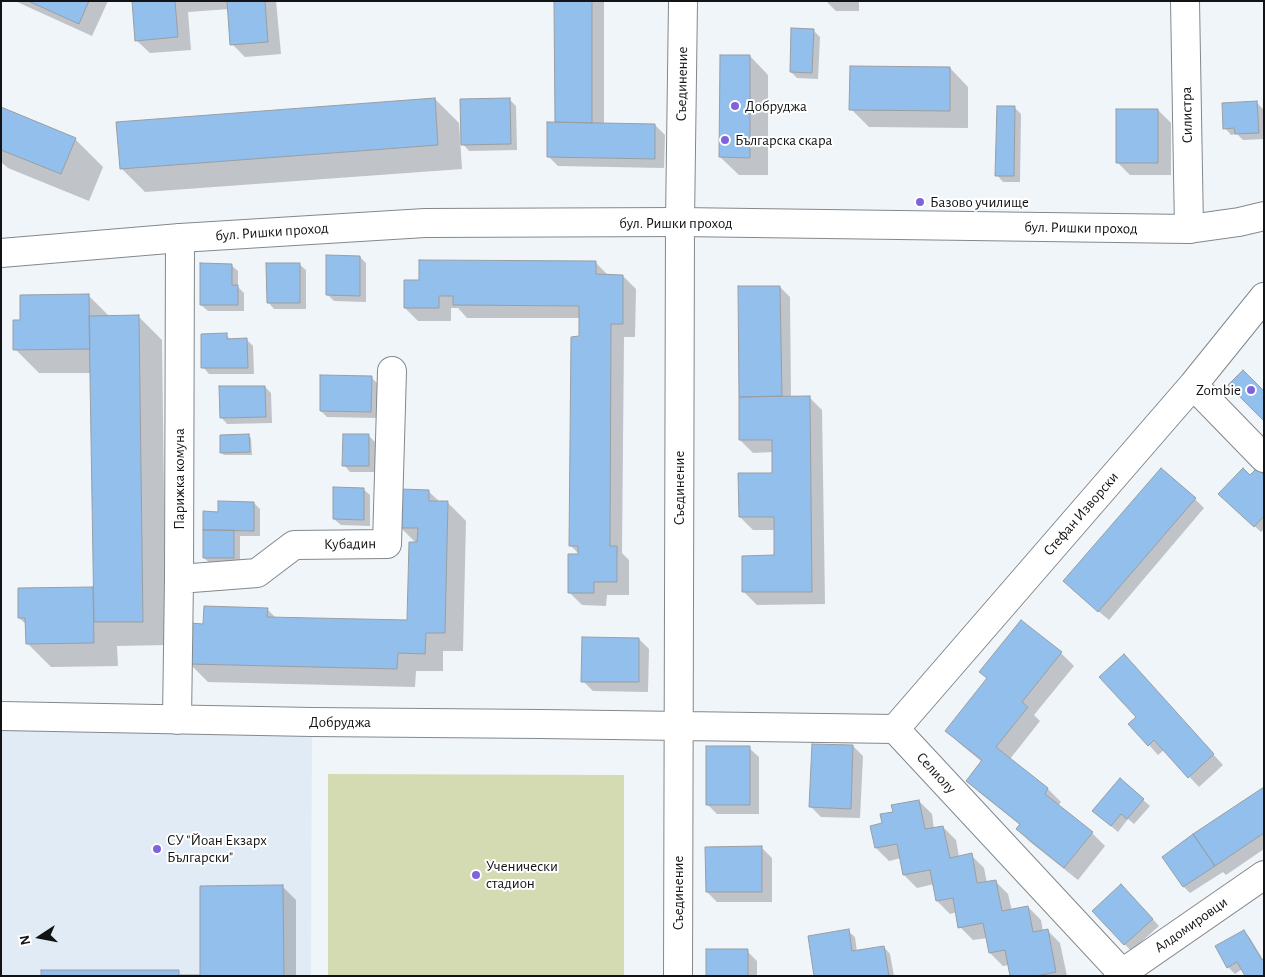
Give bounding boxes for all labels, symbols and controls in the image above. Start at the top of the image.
street label: Съединение [672,46,692,122]
street label: Силистра [1178,86,1196,144]
place label: Добруджа [745,97,807,115]
marker: Добруджа [729,100,741,112]
place label: Българска скара [735,131,832,149]
marker: Българска скара [719,134,731,146]
place label: Базово училище [930,193,1029,211]
marker: Базово училище [914,196,926,208]
street label: бул. Ришки проход [619,214,733,232]
street label: бул. Ришки проход [1024,218,1138,238]
street label: бул. Ришки проход [215,219,329,245]
place label: Zombie [1196,381,1241,399]
marker: Zombie [1245,384,1257,396]
street label: Парижка комуна [170,428,188,530]
street label: Съединение [670,451,688,525]
street label: Стефан Изворски [1040,468,1122,560]
street label: Кубадин [324,535,376,553]
street label: Добруджа [309,713,371,731]
street label: Селиолу [912,749,960,797]
place label: СУ "Йоан Екзарх Български" [167,831,267,866]
marker: СУ "Йоан Екзарх Български" [151,843,163,855]
street label: Съединение [669,856,687,930]
place label: Ученически стадион [486,857,558,892]
marker: Ученически стадион [470,869,482,881]
street label: Алдомировци [1151,893,1231,957]
north arrow [15,912,65,962]
text: N [17,934,33,946]

